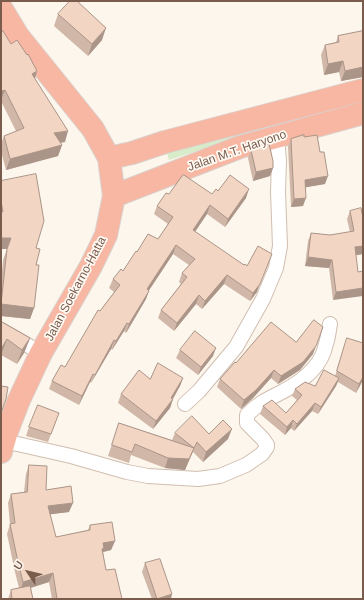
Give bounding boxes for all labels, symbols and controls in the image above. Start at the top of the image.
street label: Jalan M.T. Haryono [186,127,288,175]
street label: Jalan Soekarno-Hatta [42,234,110,344]
north arrow [8,552,48,592]
text: U [11,558,25,572]

